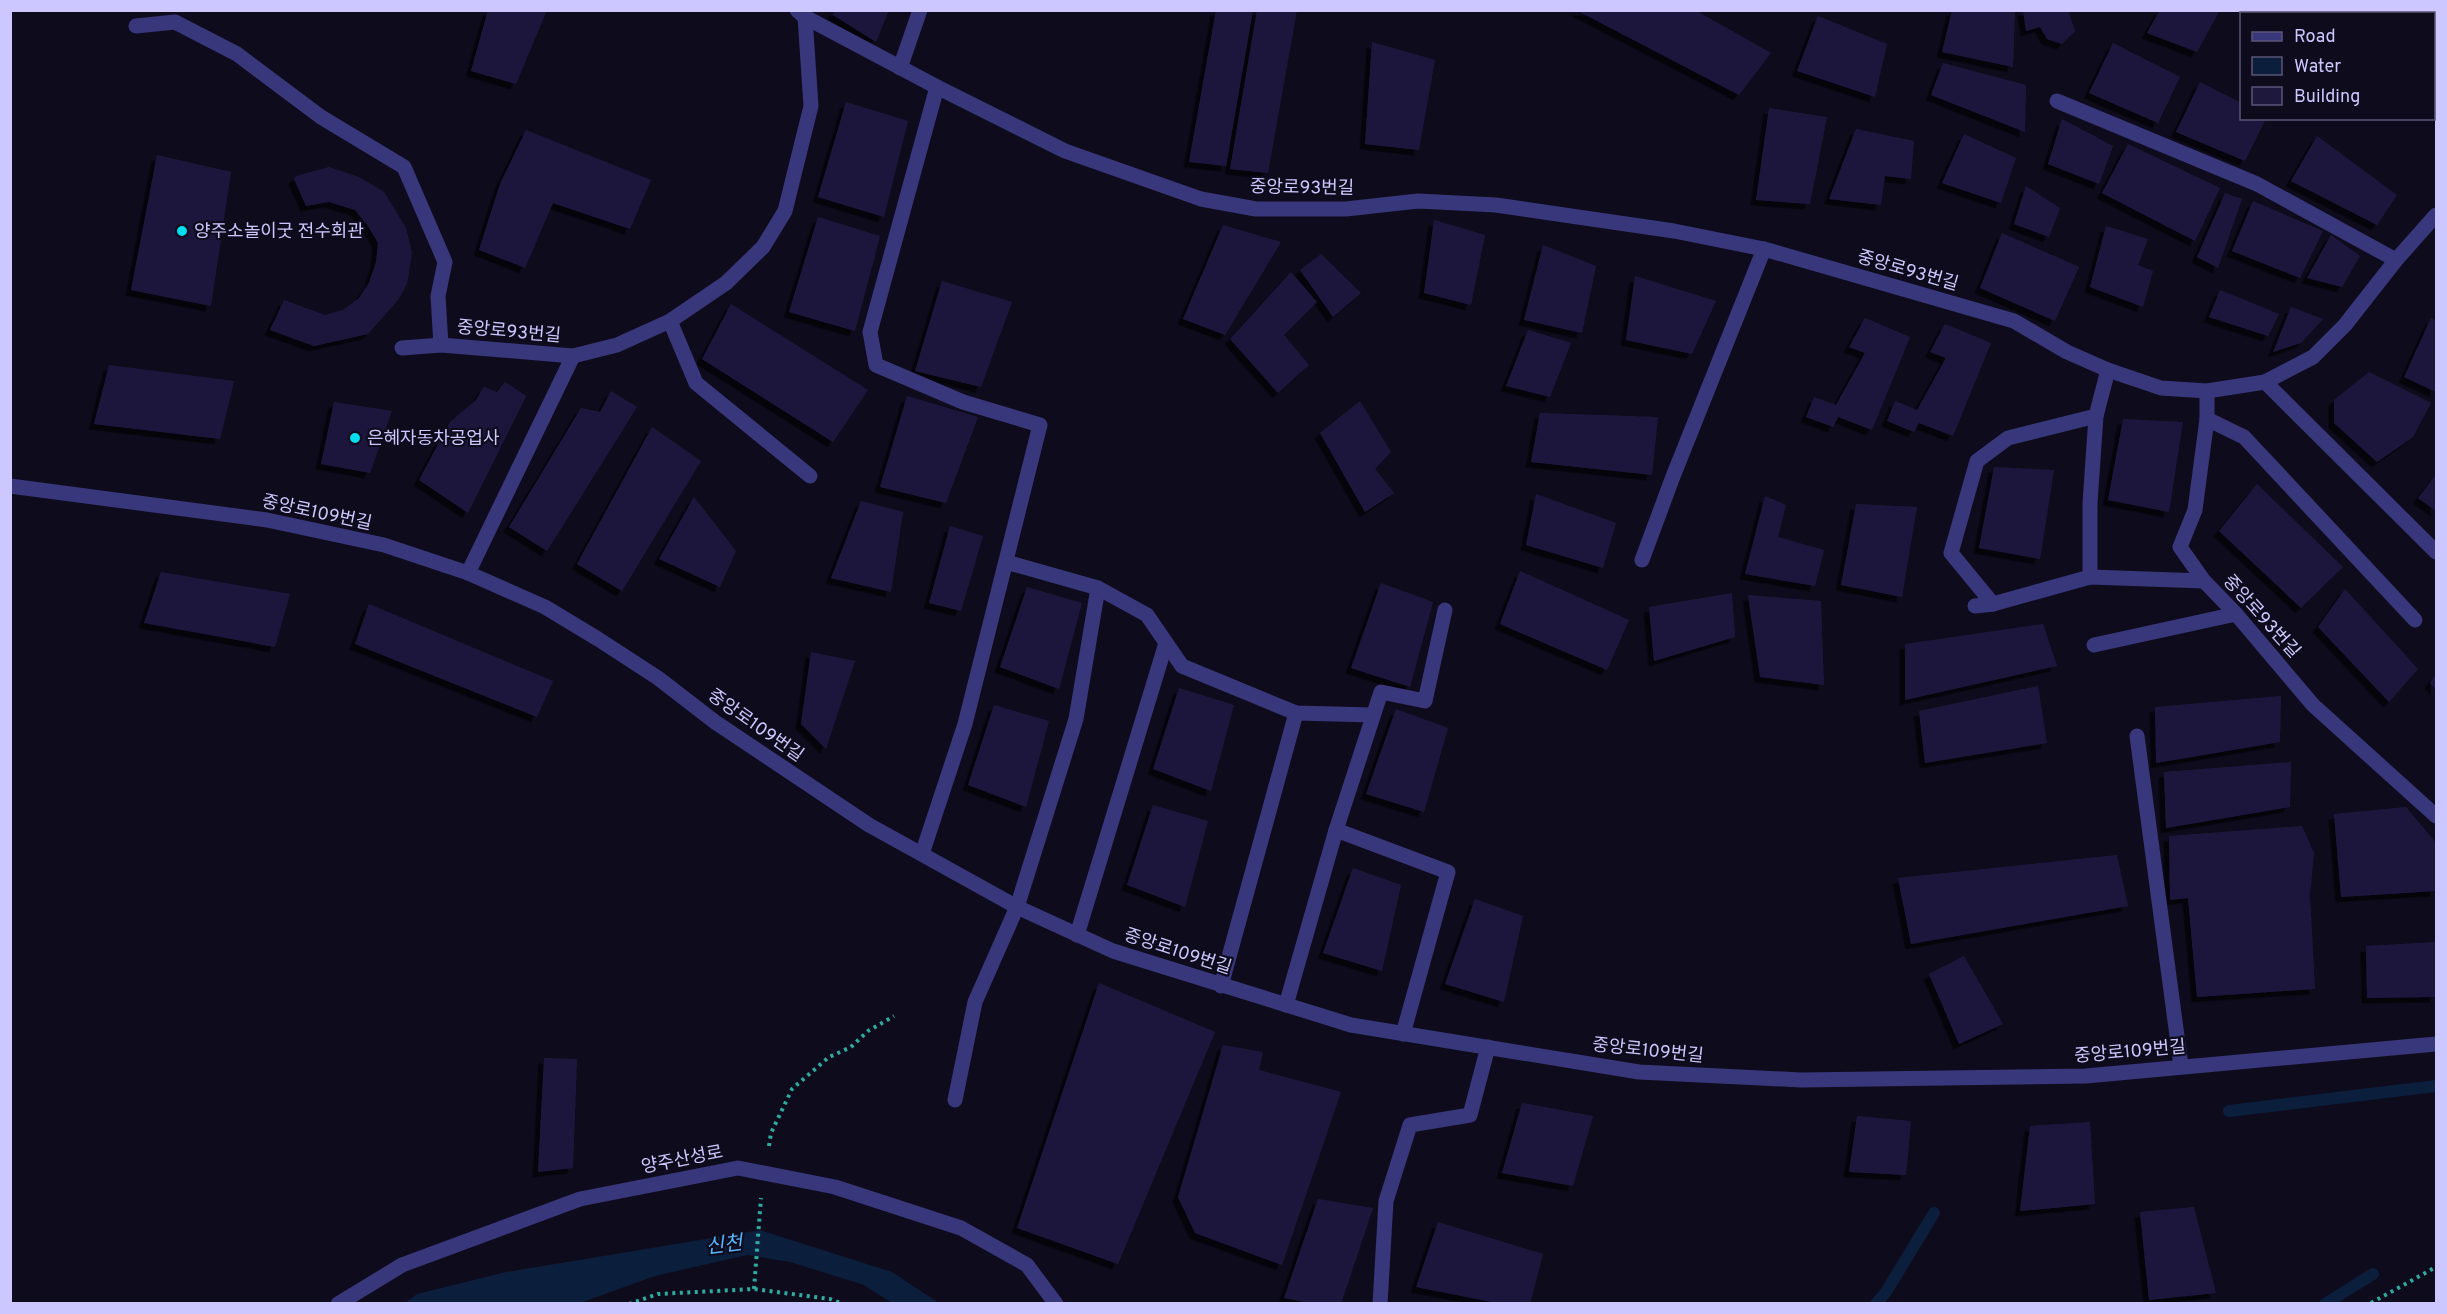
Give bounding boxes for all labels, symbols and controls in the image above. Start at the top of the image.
legend [2240,12,2435,120]
text: Road [2294,26,2336,49]
text: Water [2294,56,2341,79]
text: Building [2294,86,2360,109]
street label: 중앙로93번길 [1250,176,1354,201]
place label: 양주소놀이굿 전수회관 [194,221,364,244]
marker: 양주소놀이굿 전수회관 [175,224,189,238]
street label: 중앙로93번길 [1854,246,1961,297]
street label: 중앙로93번길 [456,316,562,348]
place label: 은혜자동차공업사 [367,428,500,451]
marker: 은혜자동차공업사 [348,431,362,445]
street label: 중앙로109번길 [260,491,374,536]
street label: 중앙로93번길 [2217,571,2304,663]
street label: 중앙로109번길 [703,685,808,768]
street label: 중앙로109번길 [1121,924,1234,981]
street label: 중앙로109번길 [1591,1034,1705,1069]
street label: 중앙로109번길 [2073,1036,2187,1069]
street label: 양주산성로 [639,1141,725,1180]
water label: 신천 [704,1231,747,1261]

